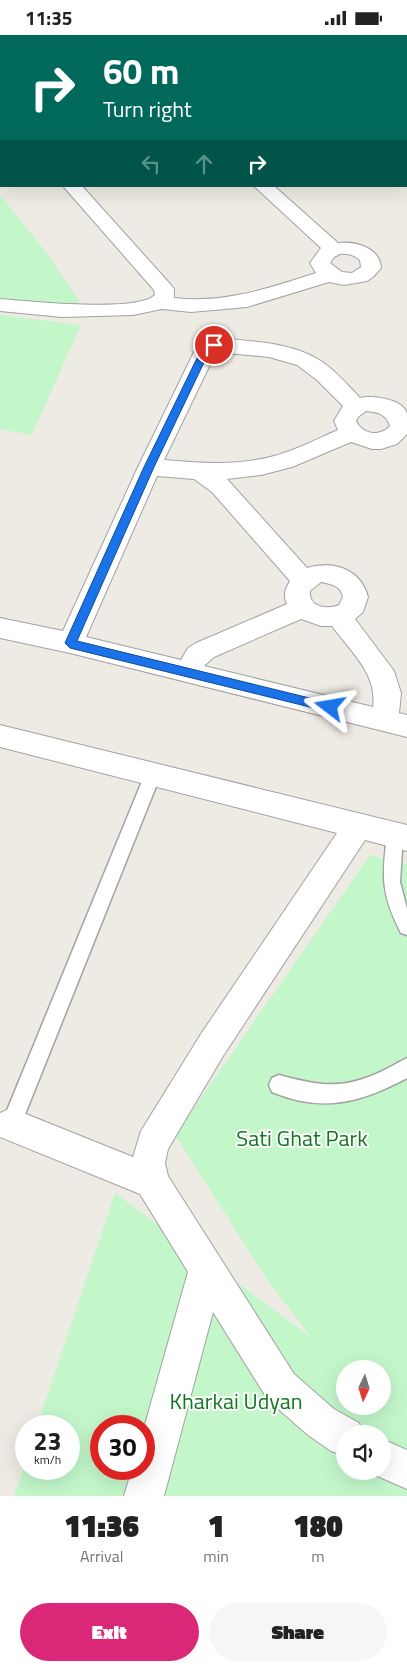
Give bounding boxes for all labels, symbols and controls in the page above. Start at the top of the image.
text: 11:35 [25,3,72,32]
text: 60 m [103,44,179,98]
icon: right [20,55,85,120]
text: Turn right [103,92,192,126]
icon: left [137,150,165,178]
icon: ahead [190,150,218,178]
icon: right [243,150,271,178]
pin [193,324,235,366]
icon: arrive [200,331,228,359]
position arrow [303,680,355,732]
park label: Sati Ghat Park [236,1121,368,1155]
north arrow [336,1360,391,1415]
map controls [336,1360,391,1480]
park label: Kharkai Udyan [169,1384,303,1418]
speed limit sign: 30 [90,1415,155,1480]
text: 23 [33,1422,62,1460]
button: sound [336,1425,391,1480]
text: km/h [34,1450,61,1469]
text: 11:36 [64,1503,139,1549]
text: 1 [208,1503,224,1549]
text: 180 [293,1503,343,1549]
text: Arrival [80,1544,123,1568]
text: min [203,1544,229,1568]
text: m [311,1544,325,1568]
button: Exit [20,1603,199,1661]
button: Share [209,1603,387,1661]

